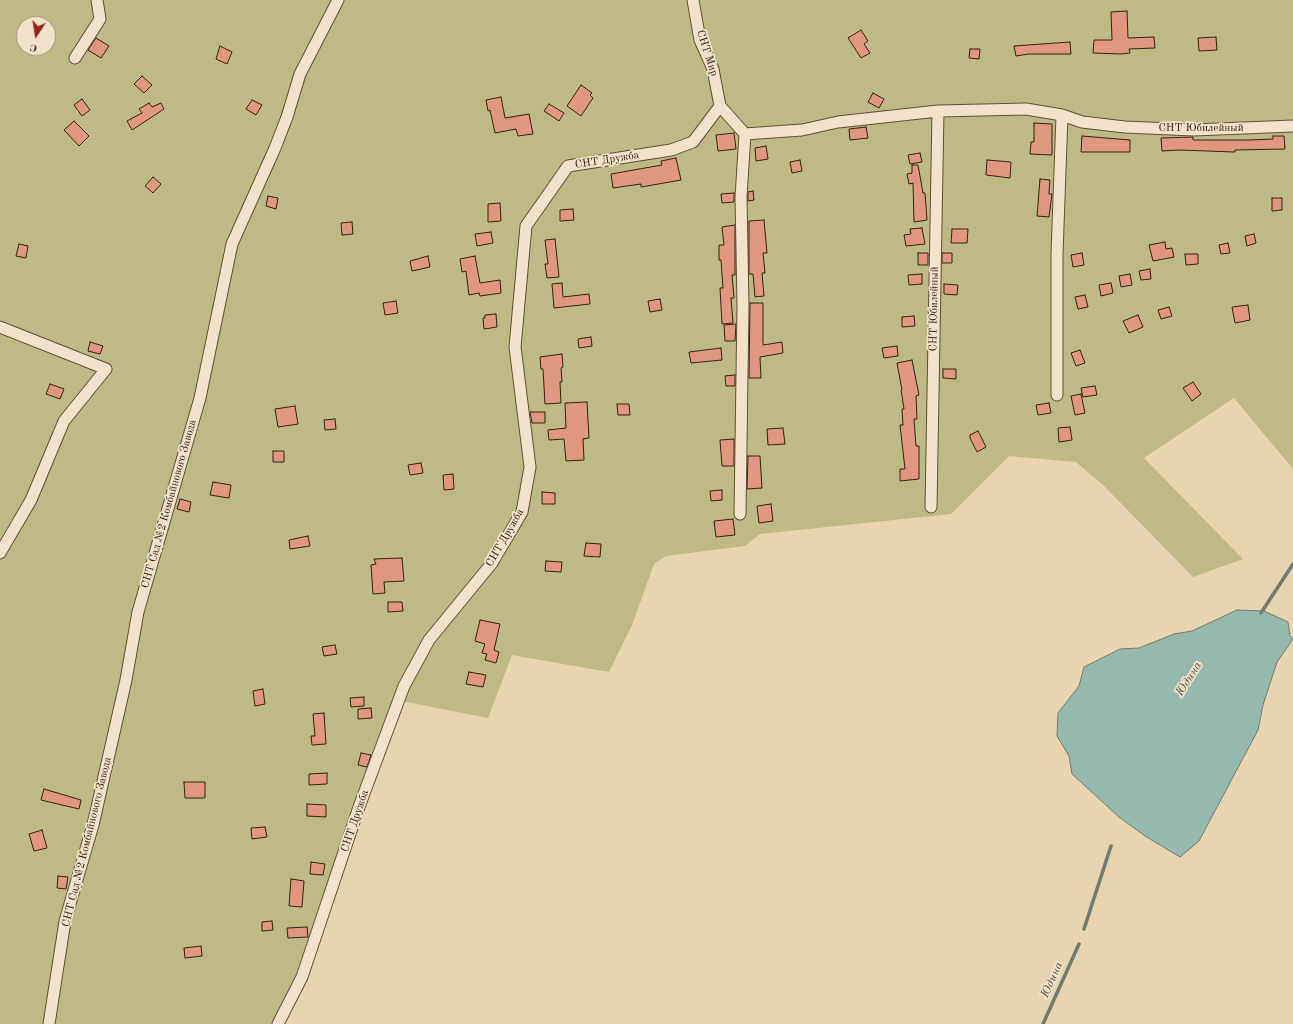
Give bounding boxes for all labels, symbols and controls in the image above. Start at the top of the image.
north arrow [16,16,56,56]
street label: СНТ Мир [693,28,721,78]
text: С [29,41,38,53]
street label: СНТ Юбилейный [1158,121,1244,135]
street label: СНТ Дружба [574,148,640,172]
street label: СНТ Юбилейный [927,266,941,352]
street label: СНТ Сад №2 Комбайнового Завода [139,418,199,590]
street label: СНТ Дружба [483,507,527,569]
water label: Юдина [1173,659,1205,699]
street label: СНТ Сад №2 Комбайнового Завода [59,756,115,928]
street label: СНТ Дружба [338,788,372,854]
water label: Юдина [1038,960,1066,1000]

